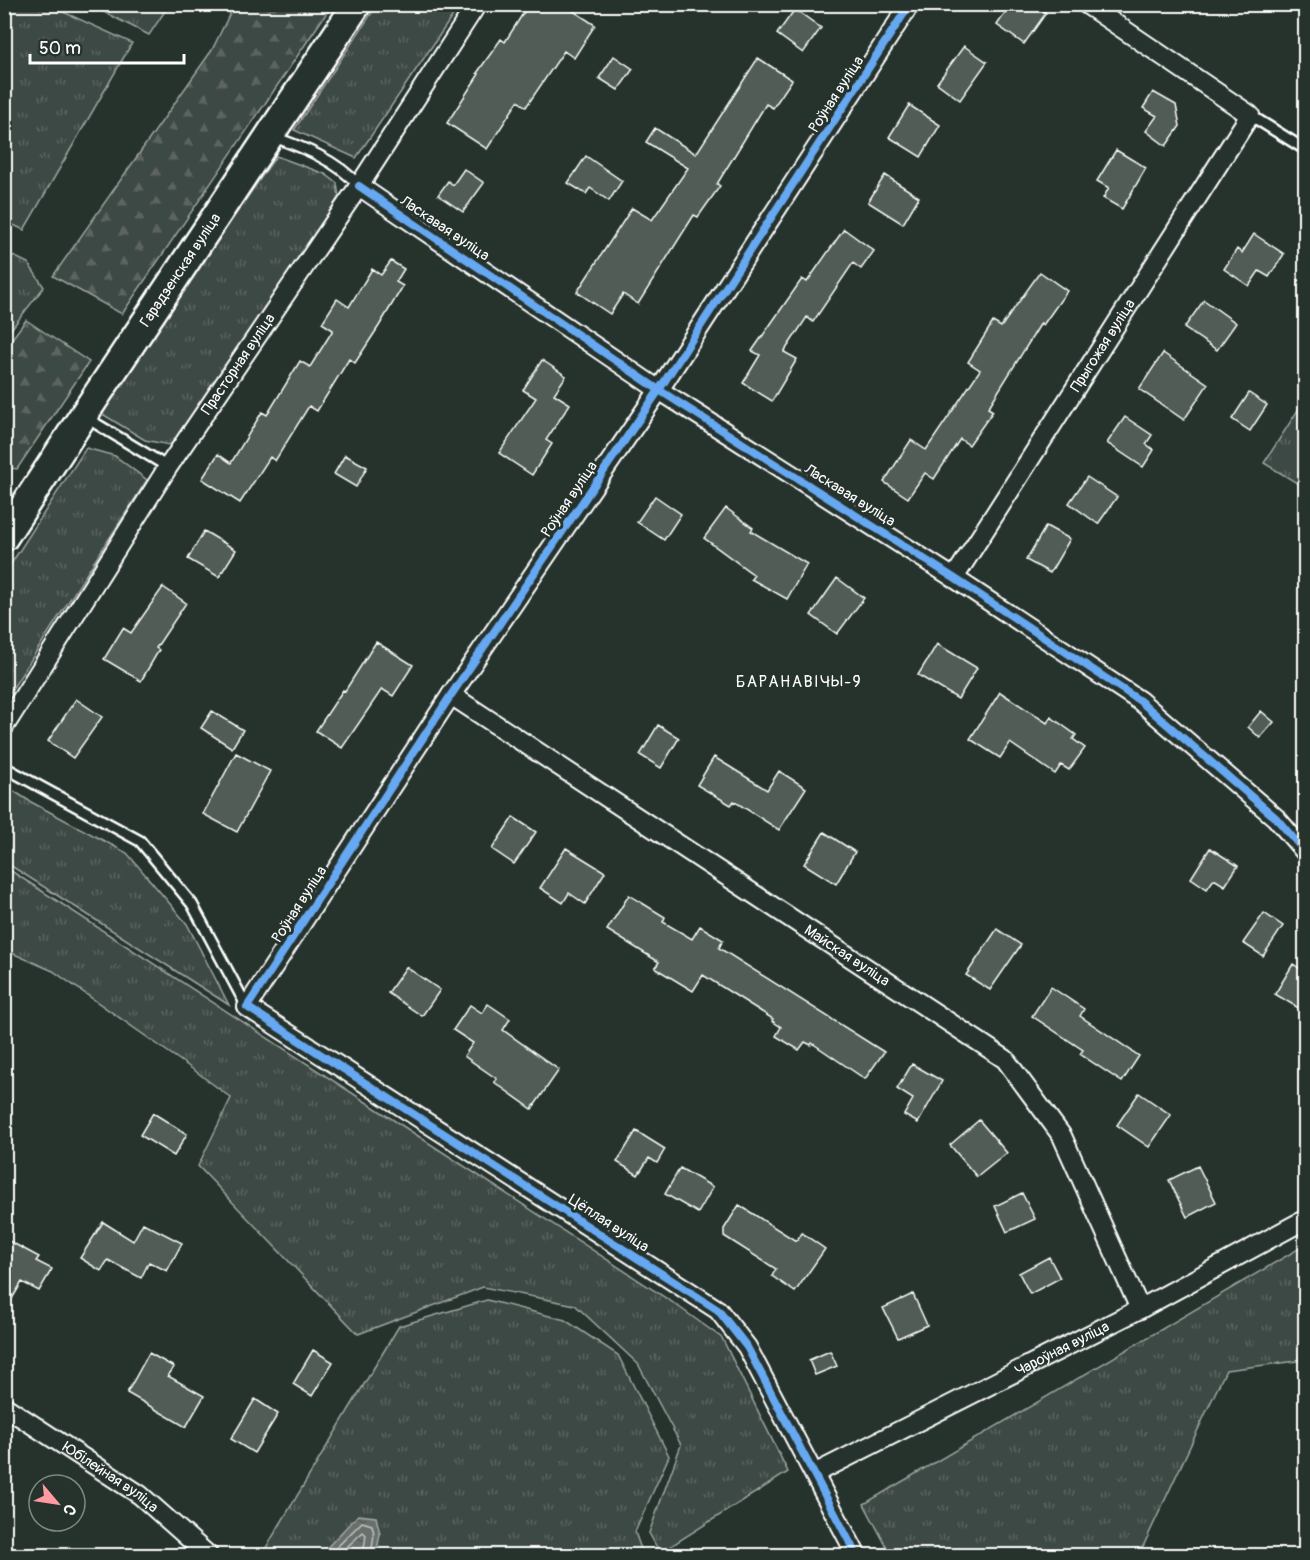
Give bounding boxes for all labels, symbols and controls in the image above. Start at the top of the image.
scale bar [30,27,184,65]
text: 50 m [39,37,81,60]
street label: Роўная вуліца [805,52,868,136]
street label: Ласкавая вуліца [396,191,493,265]
street label: Гарадзенская вуліца [136,210,225,331]
street label: Прыгожая вуліца [1066,296,1140,396]
street label: Прасторная вуліца [197,310,280,419]
street label: Роўная вуліца [537,458,602,541]
street label: Ласкавая вуліца [800,459,899,531]
district label: БАРАНАВІЧЫ-9 [736,672,862,692]
street label: Роўная вуліца [268,862,331,946]
street label: Майская вуліца [801,921,893,991]
street label: Цёплая вуліца [565,1190,653,1257]
street label: Чароўная вуліца [1012,1317,1113,1381]
street label: Юбілейная вуліца [59,1438,162,1517]
north arrow [27,1473,87,1533]
text: С [58,1501,80,1519]

